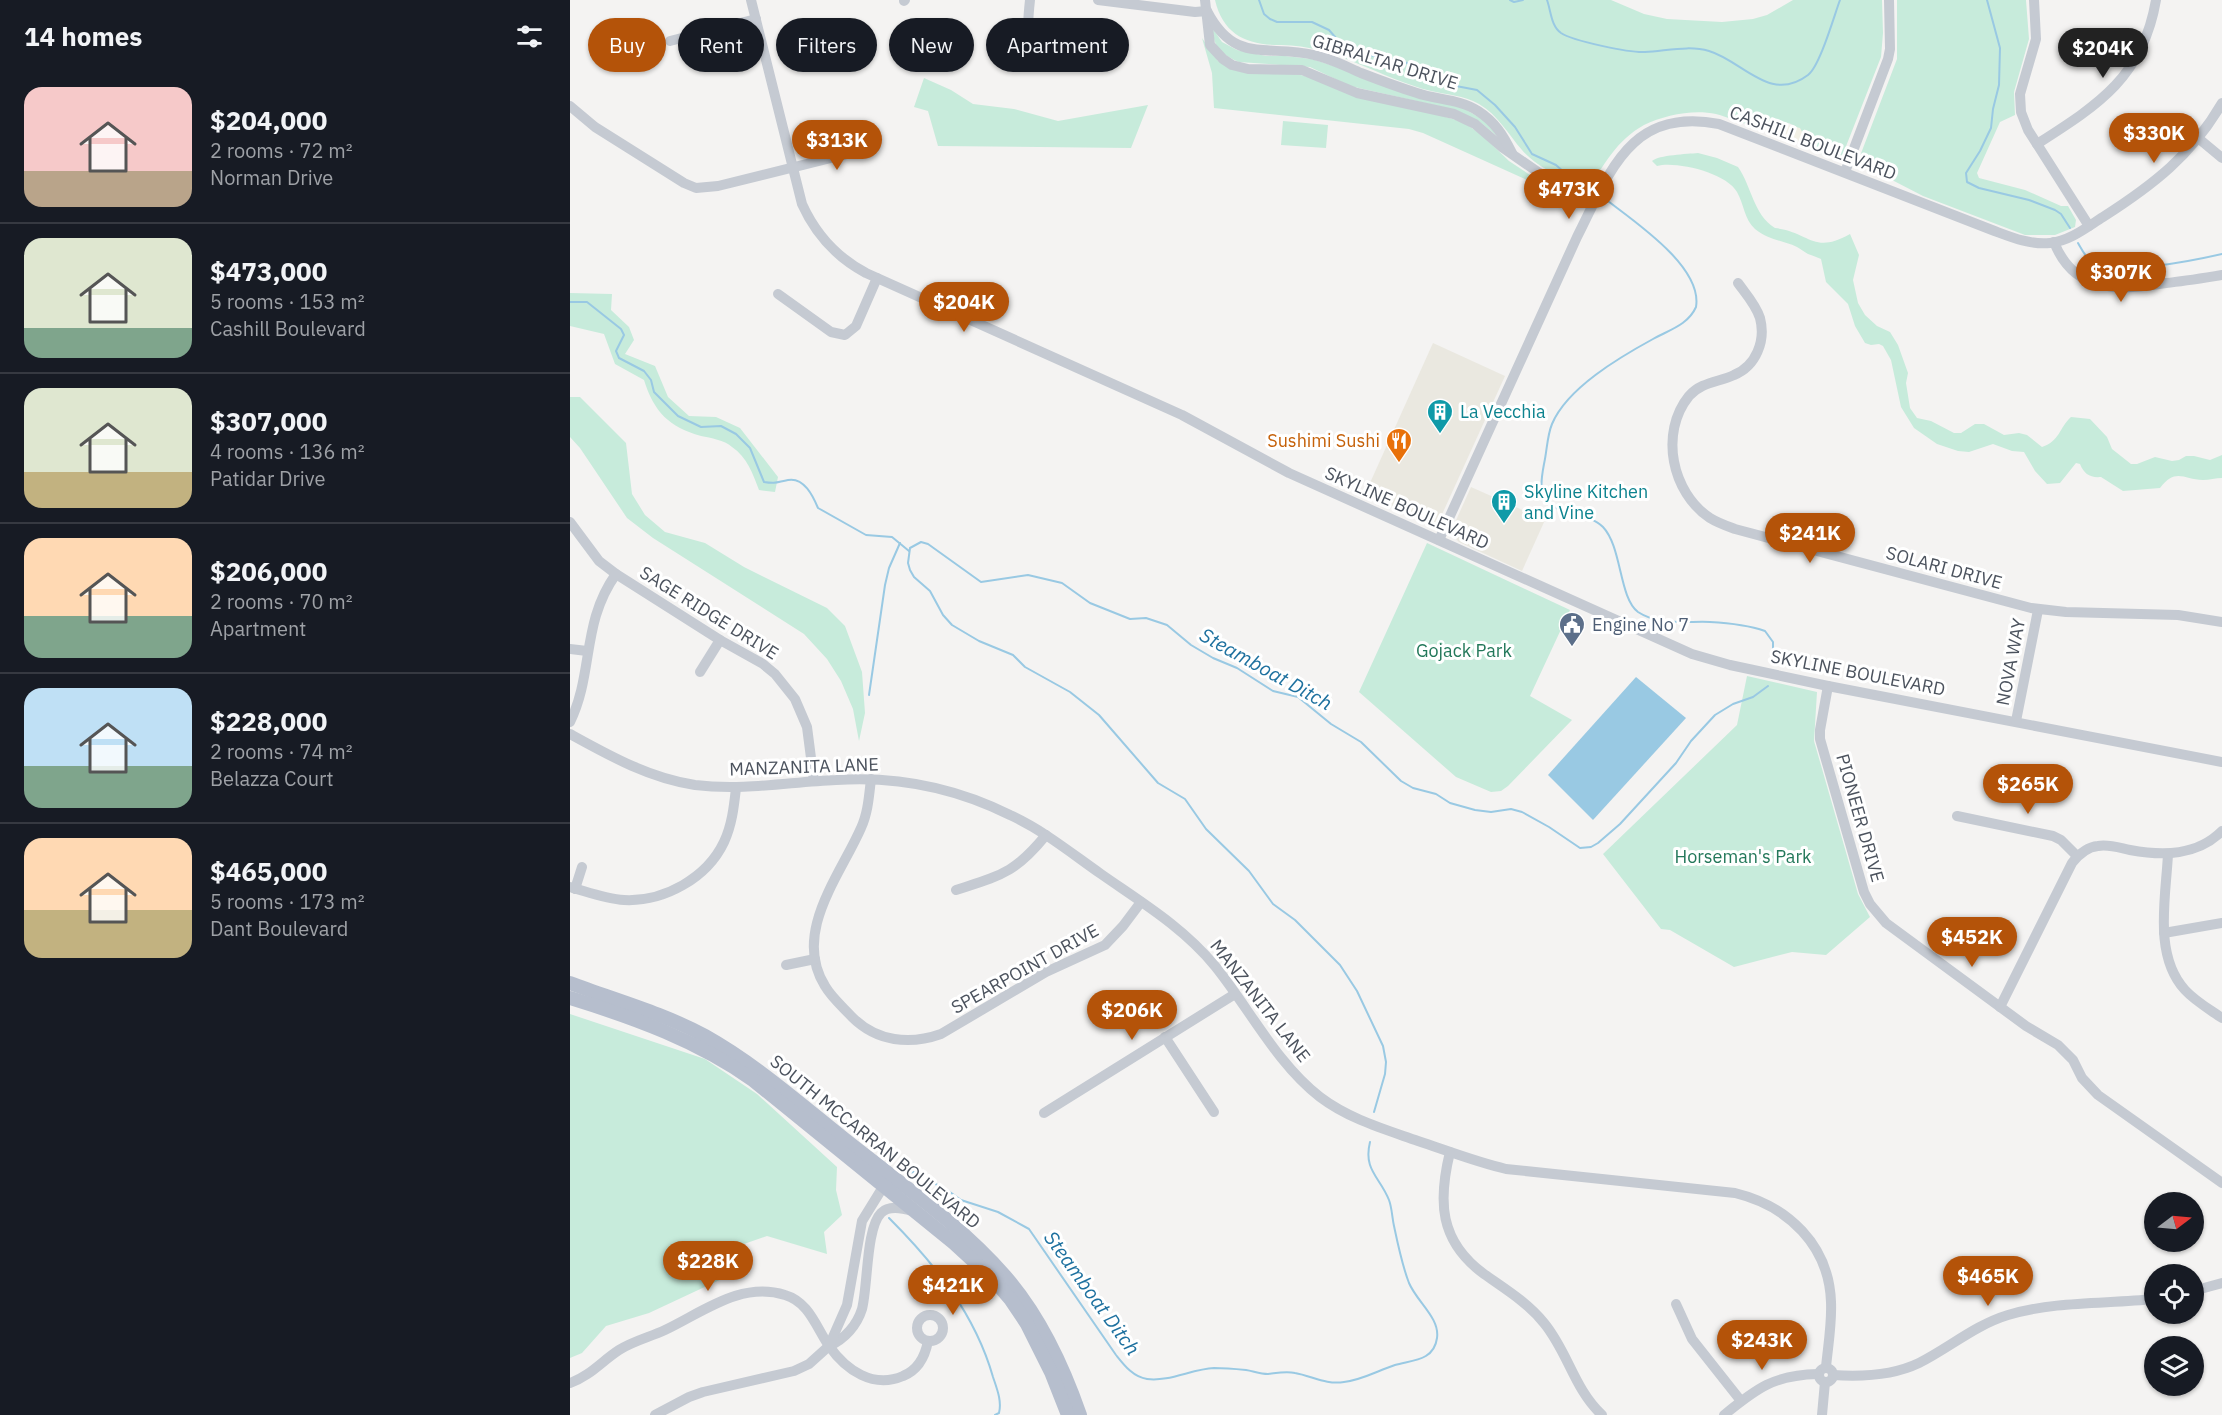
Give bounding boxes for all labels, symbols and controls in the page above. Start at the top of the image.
chip: Buy [588,18,666,72]
chip: Rent [678,18,764,72]
chip: Filters [776,18,877,72]
chip: New [889,18,974,72]
chip: Apartment [986,18,1129,72]
text: 14 homes [24,19,142,53]
icon: filters [513,20,546,53]
street label: GIBRALTAR DRIVE [1310,28,1461,95]
pin: $204K [2061,28,2145,79]
text: $204K [2072,34,2134,61]
street label: CASHILL BOULEVARD [1727,100,1900,185]
text: $204,000 [210,103,327,137]
icon: home [72,111,144,183]
pin: $330K [2112,113,2196,164]
text: $330K [2123,119,2185,146]
pin: $313K [795,120,879,171]
text: $313K [806,126,868,153]
text: 2 rooms · 72 m² [210,137,353,164]
text: Norman Drive [210,164,333,191]
pin: $473K [1527,169,1611,220]
text: $473K [1538,175,1600,202]
pin: $307K [2079,252,2163,303]
text: $473,000 [210,254,327,288]
text: $307K [2090,258,2152,285]
icon: home [72,262,144,334]
pin: $204K [922,282,1006,333]
text: 5 rooms · 153 m² [210,288,365,315]
text: $204K [933,288,995,315]
text: Cashill Boulevard [210,315,366,342]
building icon: La Vecchia [1425,397,1455,435]
place label: La Vecchia [1460,400,1546,423]
text: $307,000 [210,404,327,438]
icon: home [72,412,144,484]
restaurant icon: Sushimi Sushi [1384,426,1414,464]
place label: Sushimi Sushi [1267,429,1380,452]
text: 4 rooms · 136 m² [210,438,365,465]
street label: SKYLINE BOULEVARD [1322,461,1493,554]
text: Patidar Drive [210,465,325,492]
place label: Skyline Kitchen and Vine [1524,480,1648,524]
building icon: Skyline Kitchen and Vine [1489,487,1519,525]
pin: $241K [1768,513,1852,564]
text: $241K [1779,519,1841,546]
street label: SOLARI DRIVE [1884,541,2005,594]
text: $206,000 [210,554,327,588]
street label: SAGE RIDGE DRIVE [636,561,783,665]
icon: home [72,562,144,634]
text: 2 rooms · 70 m² [210,588,353,615]
public building icon: Engine No 7 [1557,610,1587,648]
place label: Engine No 7 [1592,613,1689,636]
text: Apartment [210,615,306,642]
street label: NOVA WAY [1991,616,2030,708]
water label: Steamboat Ditch [1195,621,1337,716]
park label: Gojack Park [1416,639,1512,662]
street label: SKYLINE BOULEVARD [1769,644,1947,701]
text: $228,000 [210,704,327,738]
icon: home [72,712,144,784]
text: 2 rooms · 74 m² [210,738,353,765]
street label: PIONEER DRIVE [1831,751,1890,885]
street label: MANZANITA LANE [729,752,879,781]
pin: $265K [1986,764,2070,815]
text: Belazza Court [210,765,334,792]
text: $265K [1997,770,2059,797]
park label: Horseman's Park [1674,845,1812,868]
text: $465,000 [210,854,327,888]
icon: home [72,862,144,934]
text: 5 rooms · 173 m² [210,888,365,915]
text: Dant Boulevard [210,915,348,942]
pin: $452K [1930,917,2014,968]
street label: SPEARPOINT DRIVE [947,918,1103,1019]
text: $452K [1941,923,2003,950]
street label: MANZANITA LANE [1205,935,1316,1067]
pin: $206K [1090,990,1174,1041]
text: $206K [1101,996,1163,1023]
street label: SOUTH MCCARRAN BOULEVARD [766,1050,985,1234]
north arrow [2144,1192,2204,1252]
map controls [2144,1192,2204,1396]
water label: Steamboat Ditch [1038,1225,1147,1360]
pin: $228K [666,1241,750,1292]
text: $228K [677,1247,739,1274]
pin: $465K [1946,1256,2030,1307]
text: $465K [1957,1262,2019,1289]
button: locate [2144,1264,2204,1324]
pin: $421K [911,1265,995,1316]
text: $421K [922,1271,984,1298]
pin: $243K [1720,1320,1804,1371]
text: $243K [1731,1326,1793,1353]
button: layers [2144,1336,2204,1396]

